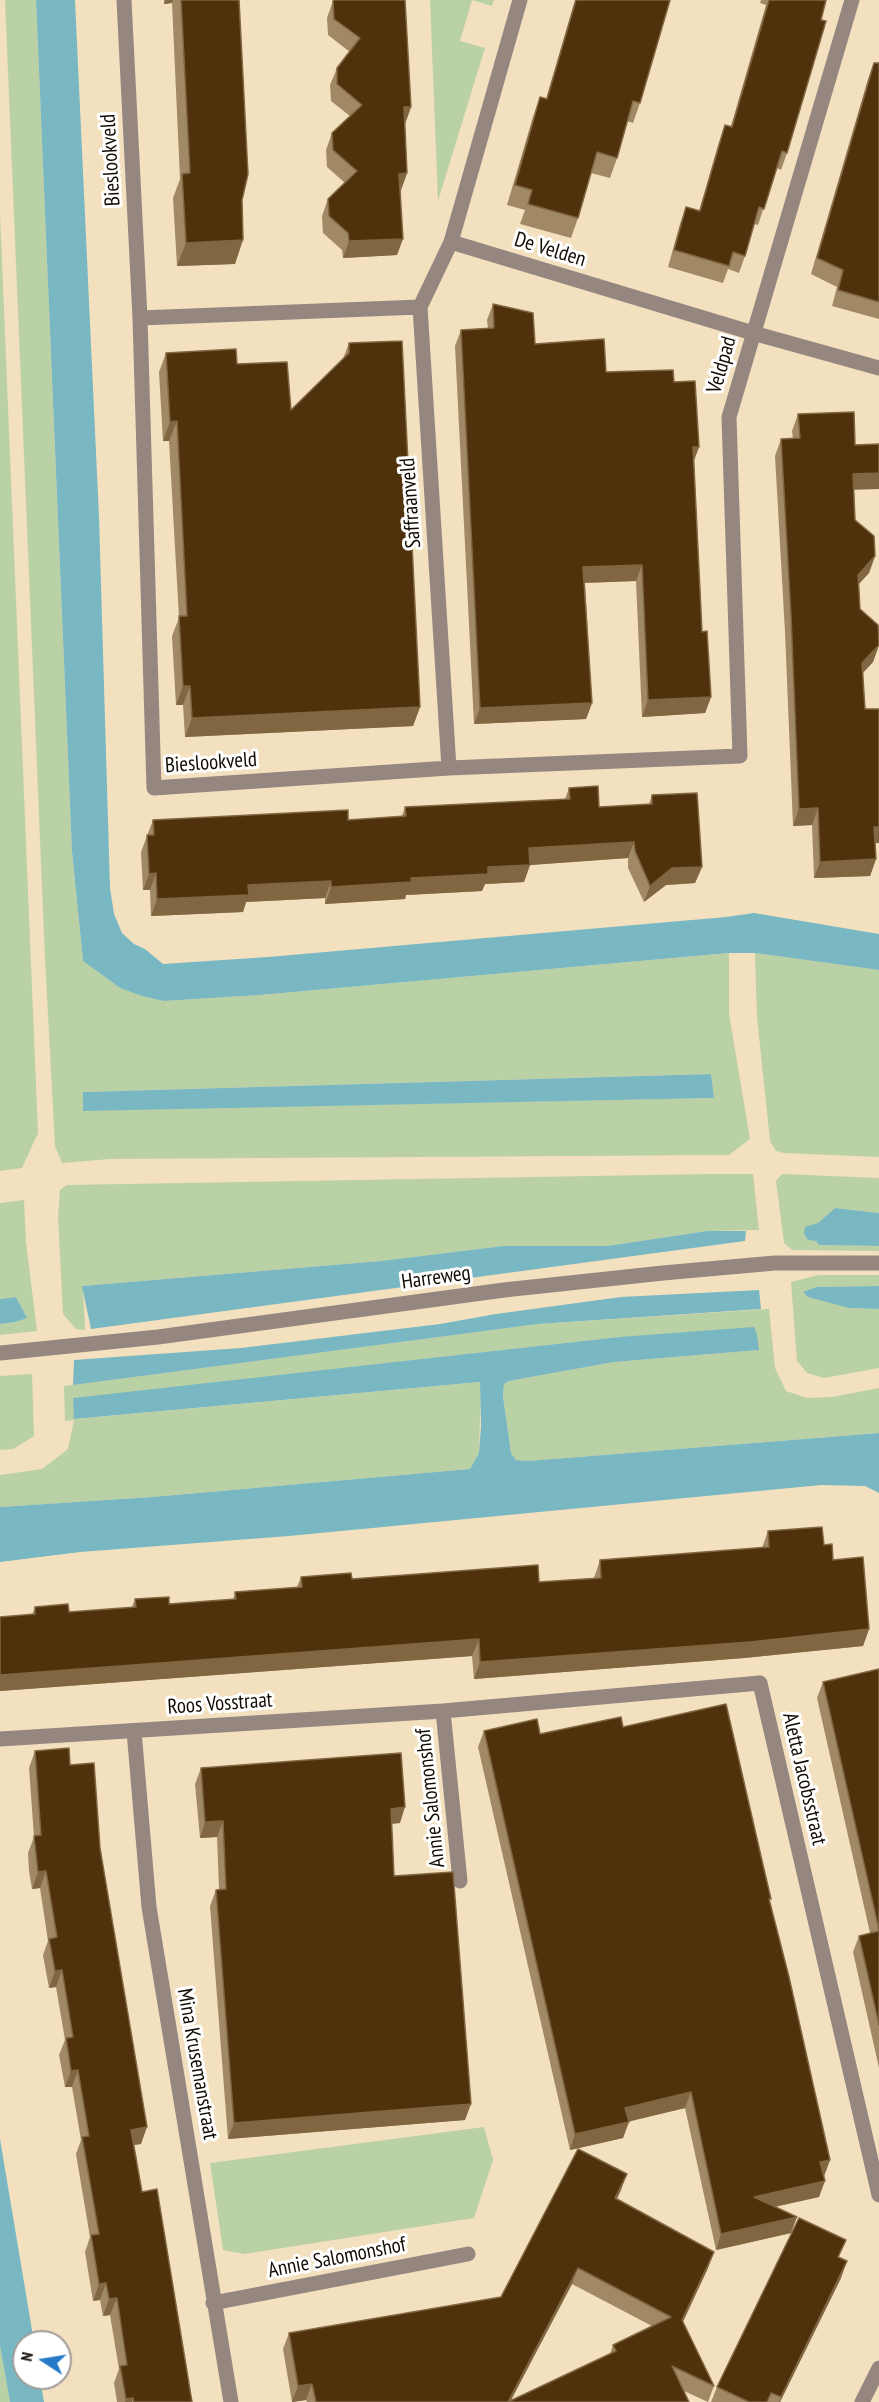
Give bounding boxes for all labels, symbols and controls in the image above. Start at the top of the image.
street label: Bieslookveld [96,113,126,207]
street label: De Velden [511,227,589,273]
street label: Veldpad [702,334,742,396]
street label: Saffraanveld [395,457,427,549]
street label: Bieslookveld [164,747,258,779]
street label: Harreweg [400,1261,472,1295]
street label: Roos Vosstraat [167,1688,273,1720]
street label: Aletta Jacobsstraat [777,1710,831,1848]
street label: Annie Salomonshof [411,1727,451,1869]
street label: Mina Krusemanstraat [171,1986,223,2142]
street label: Annie Salomonshof [266,2232,408,2284]
north arrow [12,2330,72,2390]
text: N [16,2350,37,2363]

